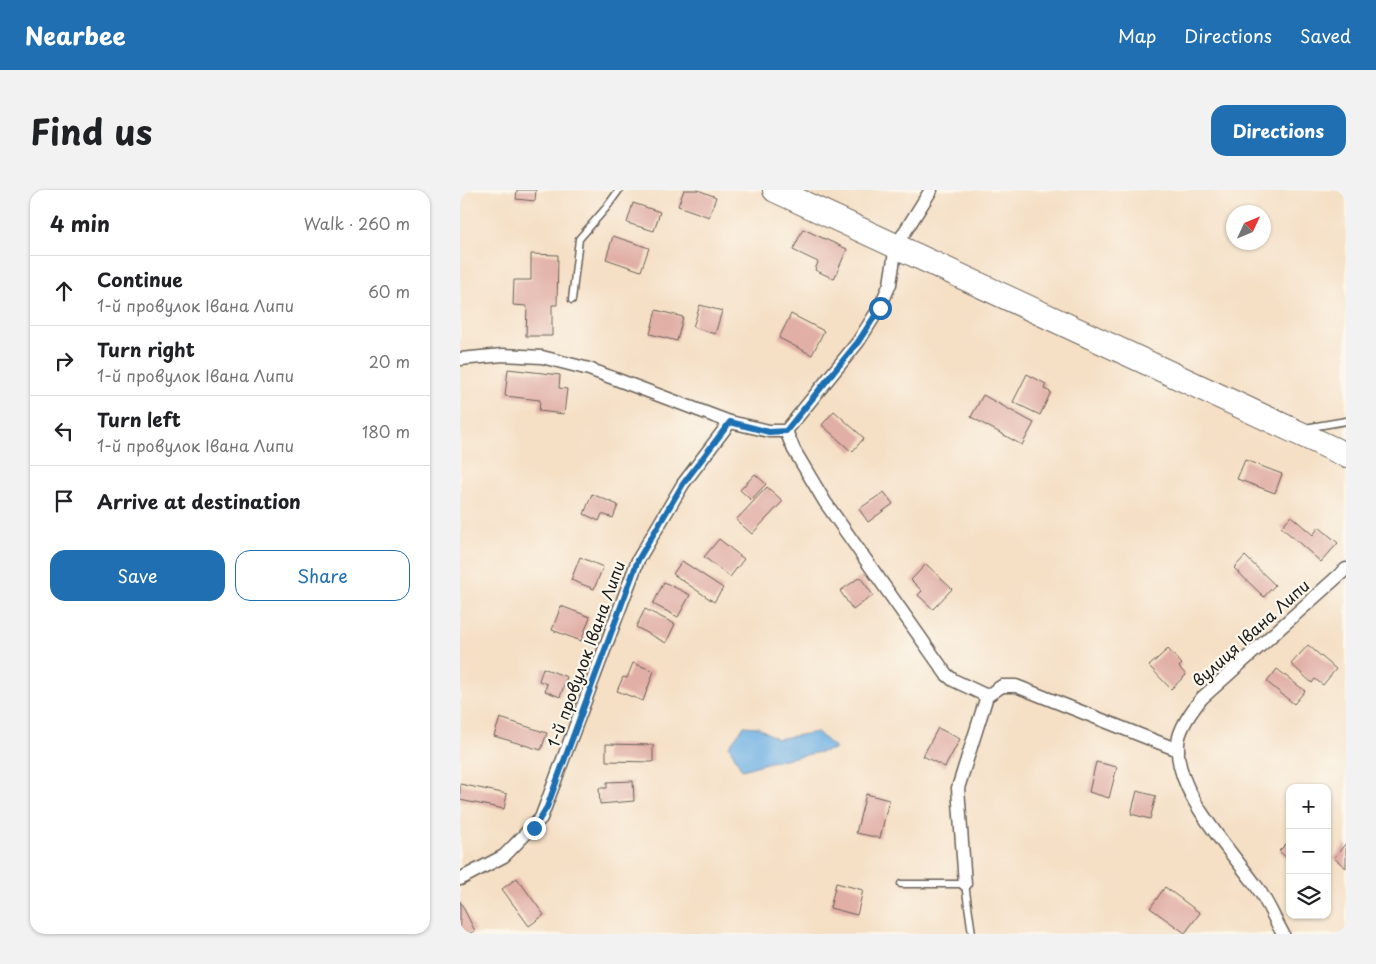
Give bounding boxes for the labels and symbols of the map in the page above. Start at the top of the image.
north arrow [1226,205,1271,250]
route start [869,297,892,320]
street label: 1-й провулок Івана Липи [540,557,630,750]
street label: вулиця Івана Липи [1186,573,1314,692]
route end [523,817,546,840]

